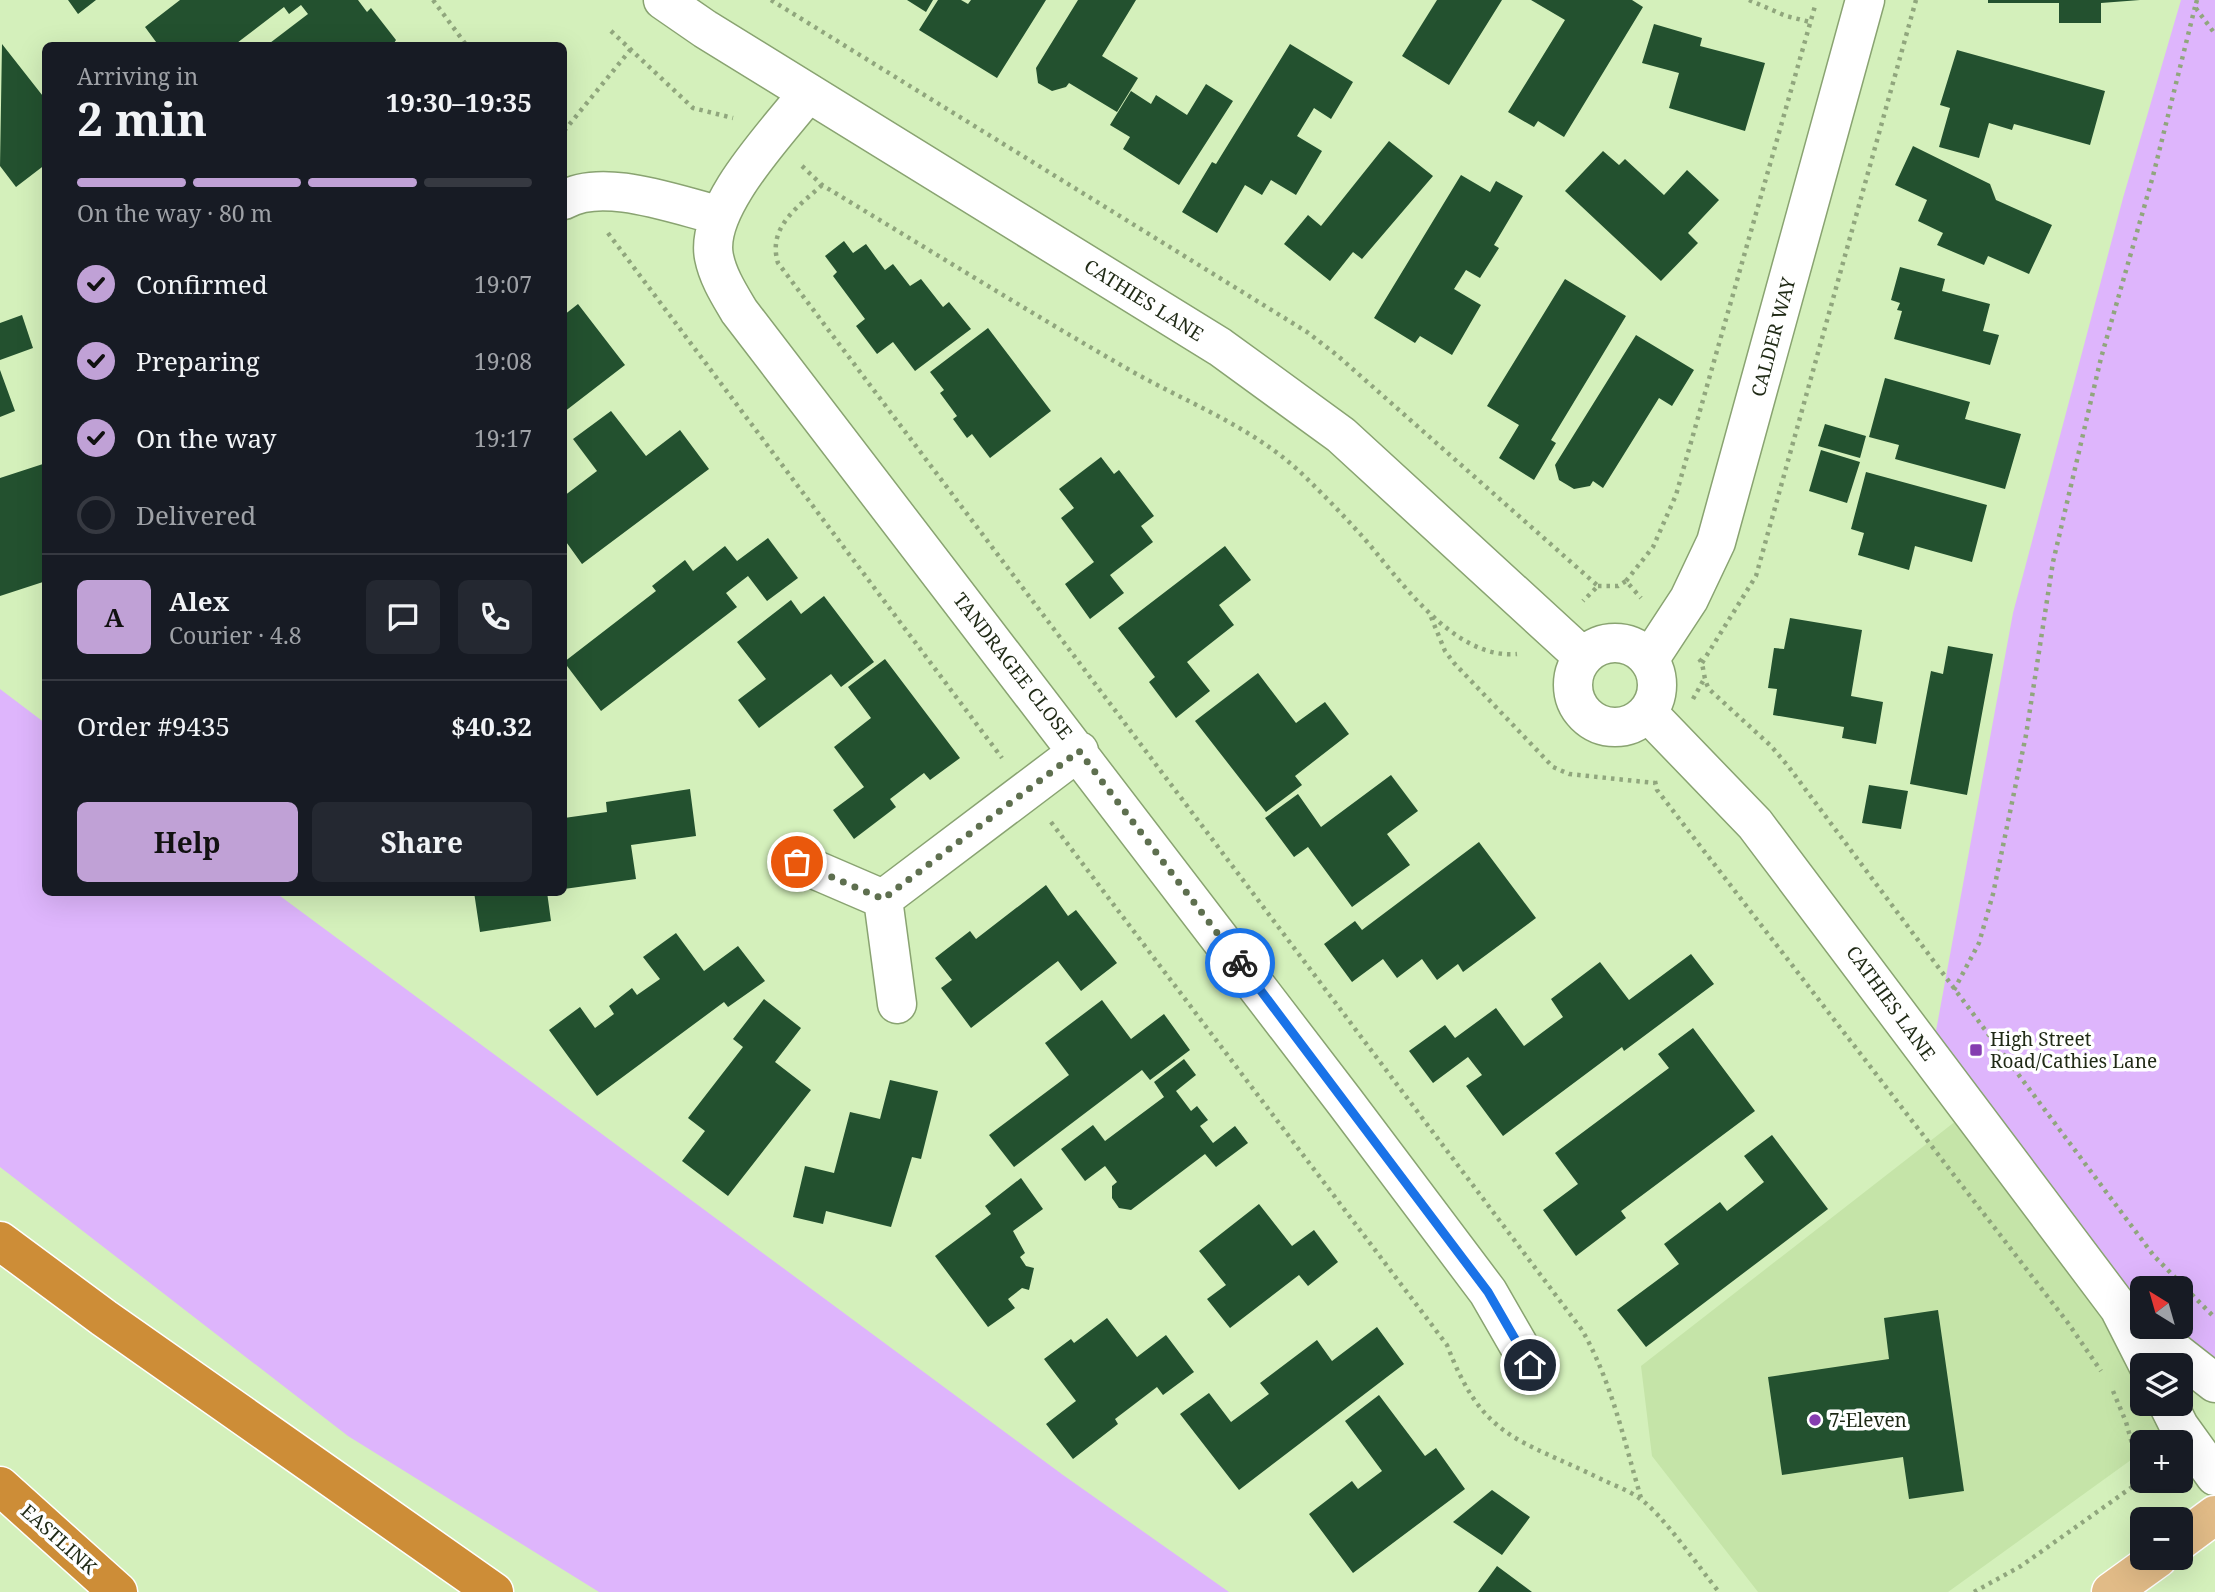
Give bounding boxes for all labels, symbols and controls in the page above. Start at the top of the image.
text: Arriving in [77,60,198,92]
text: 19:30–19:35 [386,84,532,120]
text: 2 min [77,87,207,149]
text: On the way · 80 m [77,197,272,229]
street label: CATHIES LANE [1079,253,1209,347]
icon: check [77,265,115,303]
text: Confirmed [136,266,268,302]
text: 19:07 [474,268,532,300]
street label: CALDER WAY [1745,274,1801,400]
icon: check [77,342,115,380]
text: Preparing [136,343,260,379]
text: 19:08 [474,345,532,377]
icon: check [77,419,115,457]
text: On the way [136,420,276,456]
text: 19:17 [474,422,532,454]
text: Delivered [136,497,256,533]
button: chat [366,580,440,654]
button: phone [458,580,532,654]
text: Alex [169,583,229,619]
street label: TANDRAGEE CLOSE [947,587,1079,745]
text: A [104,599,124,635]
text: Courier · 4.8 [169,619,302,651]
text: Order #9435 [77,708,230,744]
text: $40.32 [451,708,532,744]
button: Help [77,802,298,882]
button: Share [312,802,532,882]
pin [767,832,827,892]
icon: bag [778,843,816,881]
courier [1205,928,1275,998]
street label: CATHIES LANE [1840,940,1942,1066]
icon: bike [1221,944,1259,982]
place label: High Street Road/Cathies Lane [1990,1026,2157,1074]
marker: High Street Road/Cathies Lane [1968,1042,1984,1058]
north arrow [2130,1276,2193,1339]
map controls [2130,1276,2193,1570]
pin [1500,1335,1560,1395]
icon: home [1511,1346,1549,1384]
button: layers [2130,1353,2193,1416]
place label: 7-Eleven [1829,1407,1907,1433]
marker: 7-Eleven [1807,1412,1823,1428]
button: + [2130,1430,2193,1493]
street label: EASTLINK [16,1498,103,1580]
button: − [2130,1507,2193,1570]

